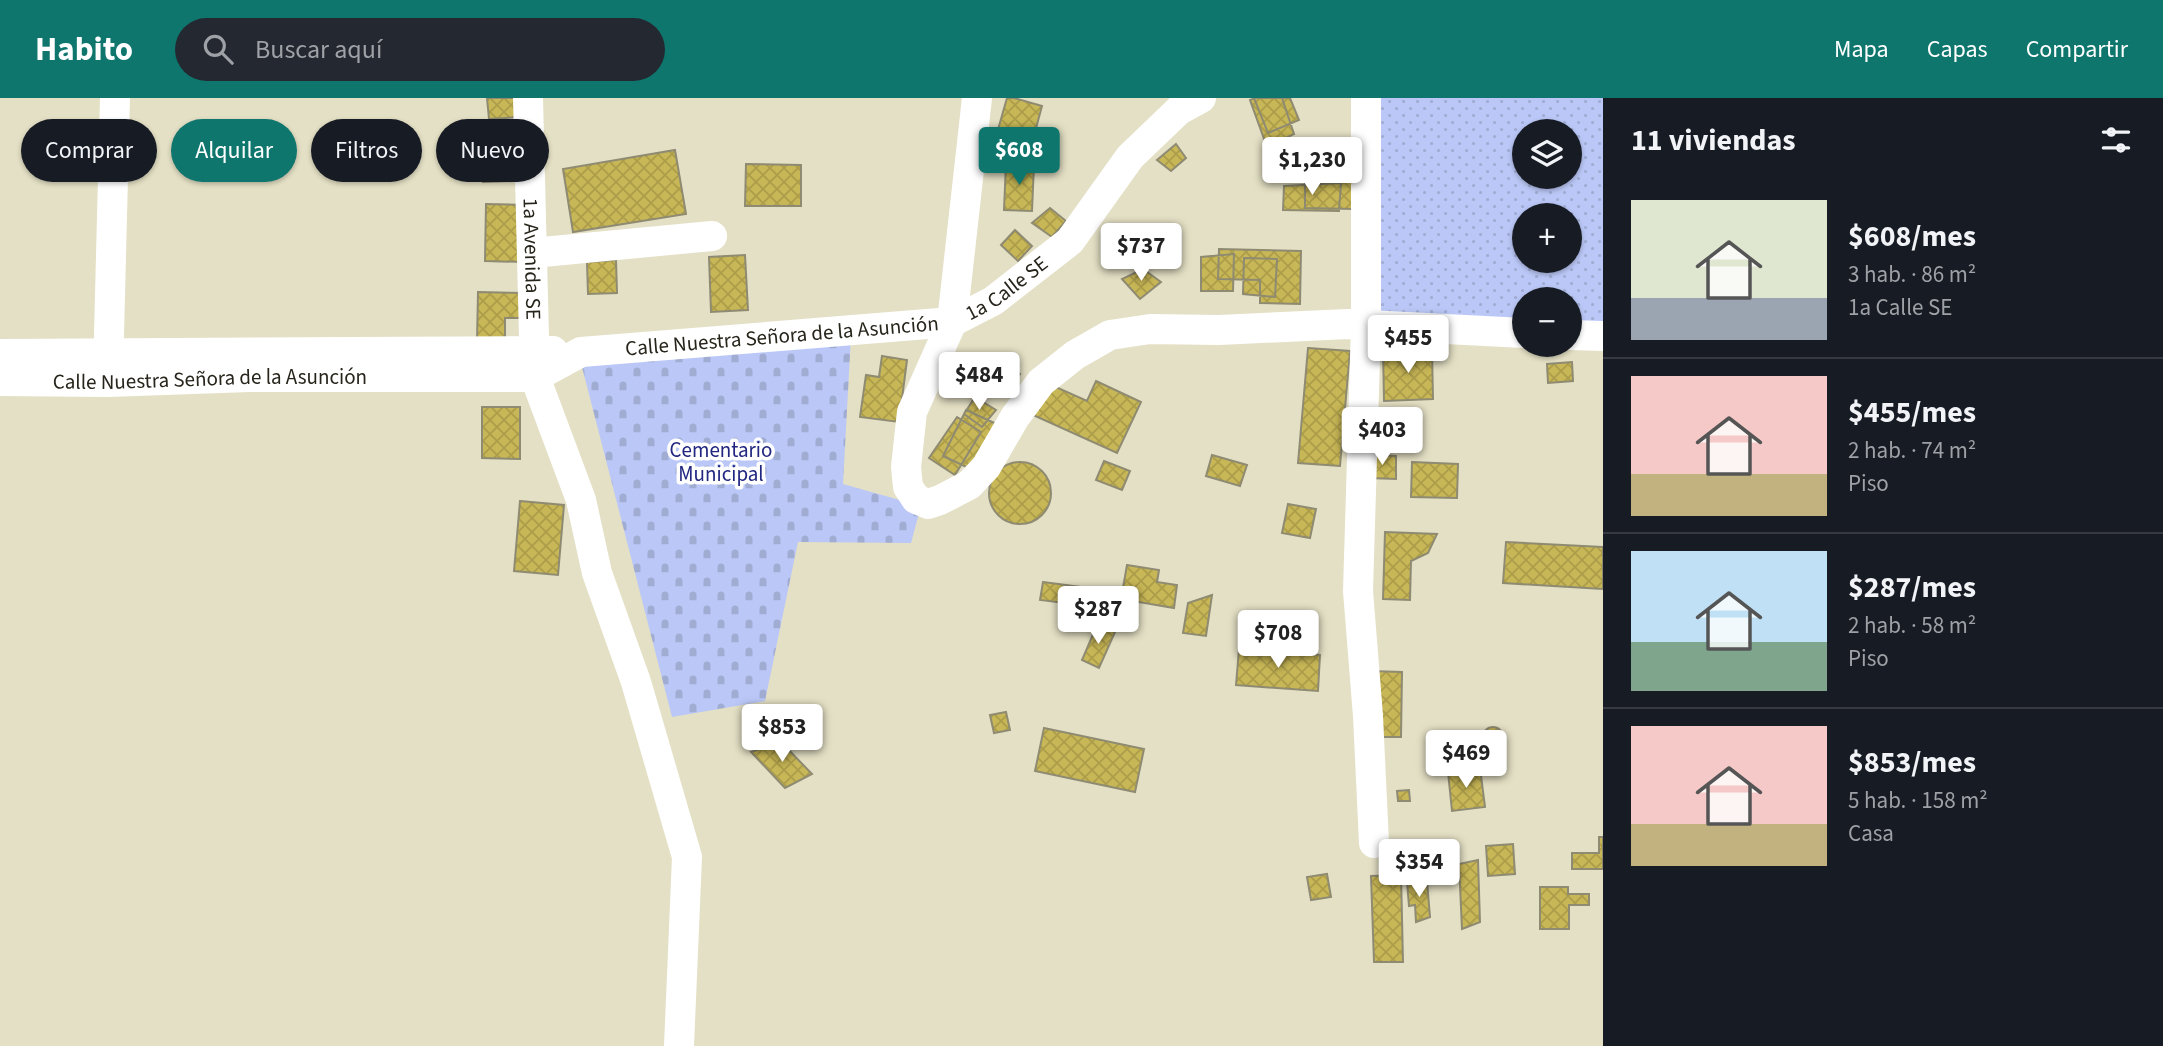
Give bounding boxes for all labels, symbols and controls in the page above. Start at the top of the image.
search box [175,18,665,81]
text: Habito [35,26,133,73]
icon: search [199,30,237,68]
text: Buscar aquí [255,31,382,68]
text: Mapa [1834,32,1889,67]
text: Capas [1927,32,1988,67]
text: Compartir [2026,32,2128,67]
chip: Comprar [21,119,157,182]
chip: Alquilar [171,119,297,182]
chip: Filtros [311,119,422,182]
chip: Nuevo [436,119,549,182]
map controls [1512,119,1582,357]
button: layers [1512,119,1582,189]
text: 11 viviendas [1631,119,1796,162]
icon: filters [2097,121,2135,159]
pin: $608 [978,127,1060,187]
text: $608 [995,133,1043,166]
pin: $1,230 [1255,138,1369,197]
text: $1,230 [1278,143,1346,176]
street label: 1a Avenida SE [516,198,549,320]
button: + [1512,203,1582,273]
text: $608/mes [1848,215,1976,258]
pin: $737 [1100,223,1182,283]
icon: home [1687,228,1771,312]
text: $737 [1117,229,1165,262]
street label: 1a Calle SE [960,249,1054,328]
text: 3 hab. · 86 m² [1848,258,1976,291]
button: − [1512,287,1582,357]
text: 1a Calle SE [1848,291,1953,324]
street label: Calle Nuestra Señora de la Asunción [624,308,940,363]
pin: $455 [1367,316,1449,375]
text: $455 [1384,321,1432,354]
pin: $484 [938,352,1020,412]
text: $484 [955,358,1003,391]
street label: Calle Nuestra Señora de la Asunción [53,362,367,397]
text: $455/mes [1848,391,1976,434]
icon: home [1687,404,1771,488]
pin: $403 [1341,408,1423,467]
text: $403 [1358,413,1406,446]
text: 2 hab. · 74 m² [1848,434,1976,467]
park label: Cementario Municipal [670,435,772,489]
text: Piso [1848,467,1889,500]
text: $287/mes [1848,566,1976,609]
icon: home [1687,579,1771,663]
pin: $287 [1057,587,1139,646]
text: $287 [1074,592,1122,625]
text: 2 hab. · 58 m² [1848,609,1976,642]
pin: $708 [1237,610,1319,670]
text: $708 [1254,616,1302,649]
text: Piso [1848,642,1889,675]
pin: $853 [741,704,823,764]
text: $853 [758,710,806,743]
pin: $469 [1425,730,1507,790]
text: $469 [1442,736,1490,769]
text: $853/mes [1848,741,1976,784]
icon: home [1687,754,1771,838]
text: 5 hab. · 158 m² [1848,784,1988,817]
text: Casa [1848,817,1894,850]
pin: $354 [1378,840,1460,899]
text: $354 [1395,845,1443,878]

